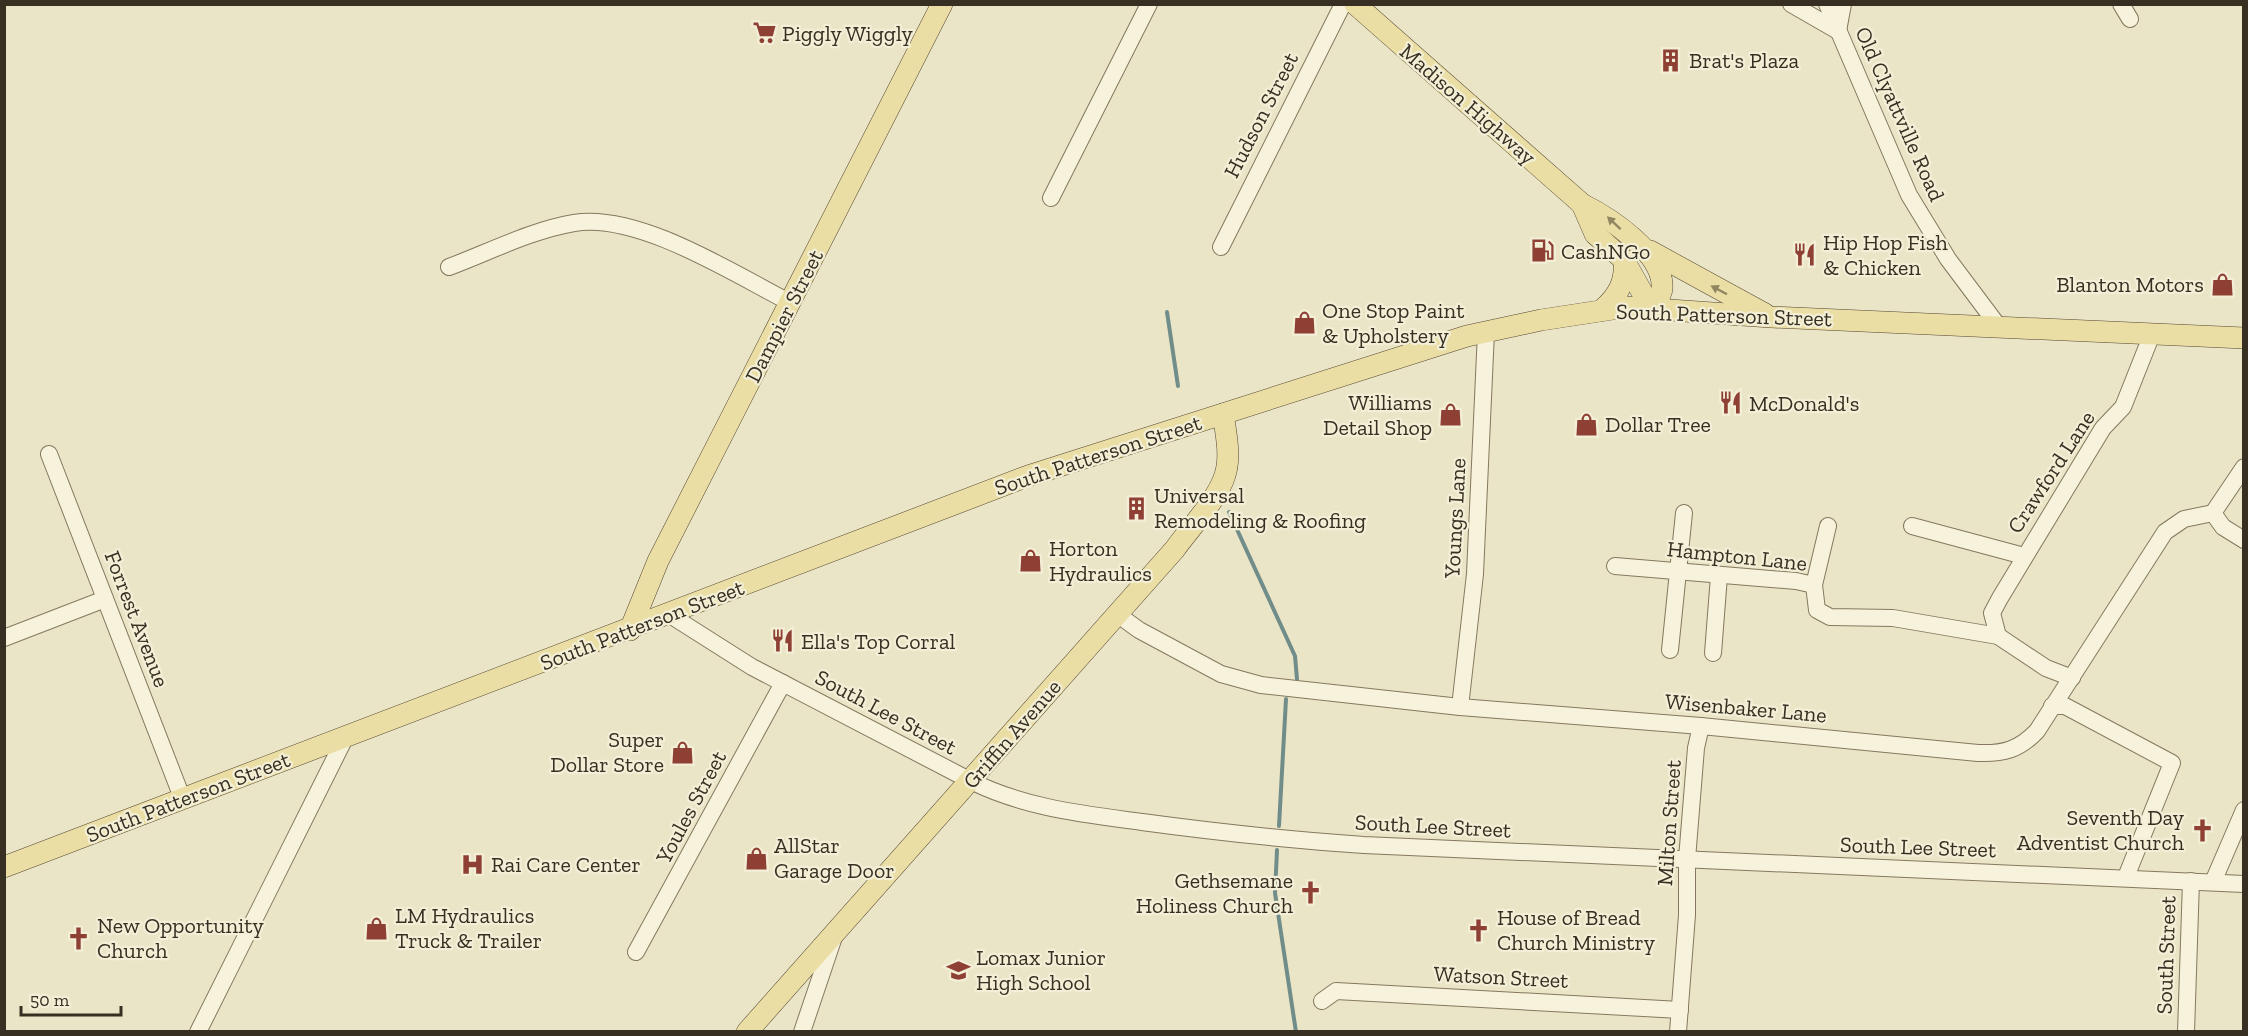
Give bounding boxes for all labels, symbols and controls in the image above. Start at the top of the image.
supermarket icon: Piggly Wiggly [751,20,777,46]
place label: Piggly Wiggly [782,20,913,47]
street label: Old Clyattville Road [1849,22,1951,206]
street label: Madison Highway [1394,38,1542,171]
street label: Hudson Street [1218,47,1305,182]
building icon: Brat's Plaza [1658,47,1684,73]
place label: Brat's Plaza [1689,47,1799,74]
one-way arrow [1606,216,1621,230]
place label: Hip Hop Fish & Chicken [1823,229,1948,281]
fuel station icon: CashNGo [1530,238,1556,264]
place label: CashNGo [1561,238,1650,265]
restaurant icon: Hip Hop Fish & Chicken [1792,242,1818,268]
street label: Dampier Street [739,244,829,387]
place label: Blanton Motors [2056,271,2204,298]
shop icon: Blanton Motors [2209,271,2235,297]
one-way arrow [1710,285,1727,295]
place label: One Stop Paint & Upholstery [1322,297,1465,349]
street label: South Patterson Street [1616,298,1833,332]
shop icon: One Stop Paint & Upholstery [1291,310,1317,336]
place label: Williams Detail Shop [1323,389,1432,441]
restaurant icon: McDonald's [1718,390,1744,416]
place label: McDonald's [1749,390,1859,417]
shop icon: Williams Detail Shop [1437,402,1463,428]
street label: Crawford Lane [2001,406,2101,538]
street label: South Patterson Street [991,409,1206,501]
shop icon: Dollar Tree [1574,411,1600,437]
place label: Dollar Tree [1605,411,1711,438]
street label: Youngs Lane [1438,457,1472,580]
place label: Universal Remodeling & Roofing [1154,482,1366,534]
building icon: Universal Remodeling & Roofing [1123,495,1149,521]
place label: Horton Hydraulics [1049,535,1152,587]
street label: Hampton Lane [1666,535,1808,577]
street label: Forrest Avenue [99,547,175,691]
shop icon: Horton Hydraulics [1018,548,1044,574]
street label: South Patterson Street [536,573,749,676]
restaurant icon: Ella's Top Corral [770,628,796,654]
place label: Ella's Top Corral [801,628,956,655]
street label: South Lee Street [811,663,962,761]
street label: Griffin Avenue [957,674,1067,794]
street label: Wisenbaker Lane [1664,687,1828,729]
place label: Super Dollar Store [550,726,664,778]
shop icon: Super Dollar Store [669,739,695,765]
street label: South Patterson Street [82,745,295,848]
street label: Youles Street [649,745,732,869]
street label: Milton Street [1651,758,1687,887]
place label: Seventh Day Adventist Church [2017,804,2185,856]
street label: South Lee Street [1354,808,1513,844]
church icon: Seventh Day Adventist Church [2189,817,2215,843]
street label: South Lee Street [1839,831,1997,863]
place label: AllStar Garage Door [774,832,894,884]
shop icon: AllStar Garage Door [743,845,769,871]
hospital icon: Rai Care Center [460,851,486,877]
place label: Rai Care Center [491,851,641,878]
place label: Gethsemane Holiness Church [1136,867,1294,919]
church icon: Gethsemane Holiness Church [1298,880,1324,906]
street label: South Street [2150,894,2182,1015]
place label: LM Hydraulics Truck & Trailer [395,902,542,954]
place label: House of Bread Church Ministry [1497,904,1656,956]
place label: New Opportunity Church [97,912,264,964]
shop icon: LM Hydraulics Truck & Trailer [364,915,390,941]
church icon: House of Bread Church Ministry [1466,917,1492,943]
church icon: New Opportunity Church [66,925,92,951]
place label: Lomax Junior High School [976,944,1106,996]
school or university icon: Lomax Junior High School [945,957,971,983]
street label: Watson Street [1433,960,1570,994]
scale bar [21,979,122,1017]
text: 50 m [30,989,70,1011]

